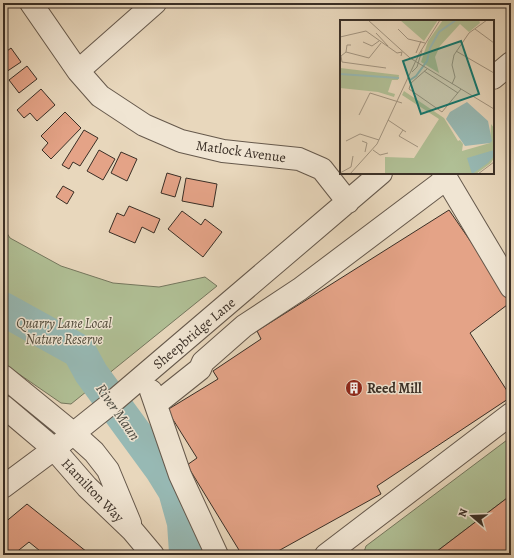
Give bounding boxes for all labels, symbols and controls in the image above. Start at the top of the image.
inset map [340,20,494,174]
street label: Matlock Avenue [195,136,287,167]
street label: Sheepbridge Lane [149,293,240,374]
park label: Quarry Lane Local Nature Reserve [16,314,112,349]
building icon: Reed Mill [344,378,364,398]
place label: Reed Mill [367,379,422,398]
water label: River Maun [91,380,145,444]
street label: Hamilton Way [57,454,129,527]
north arrow [452,496,492,536]
text: N [455,507,471,519]

